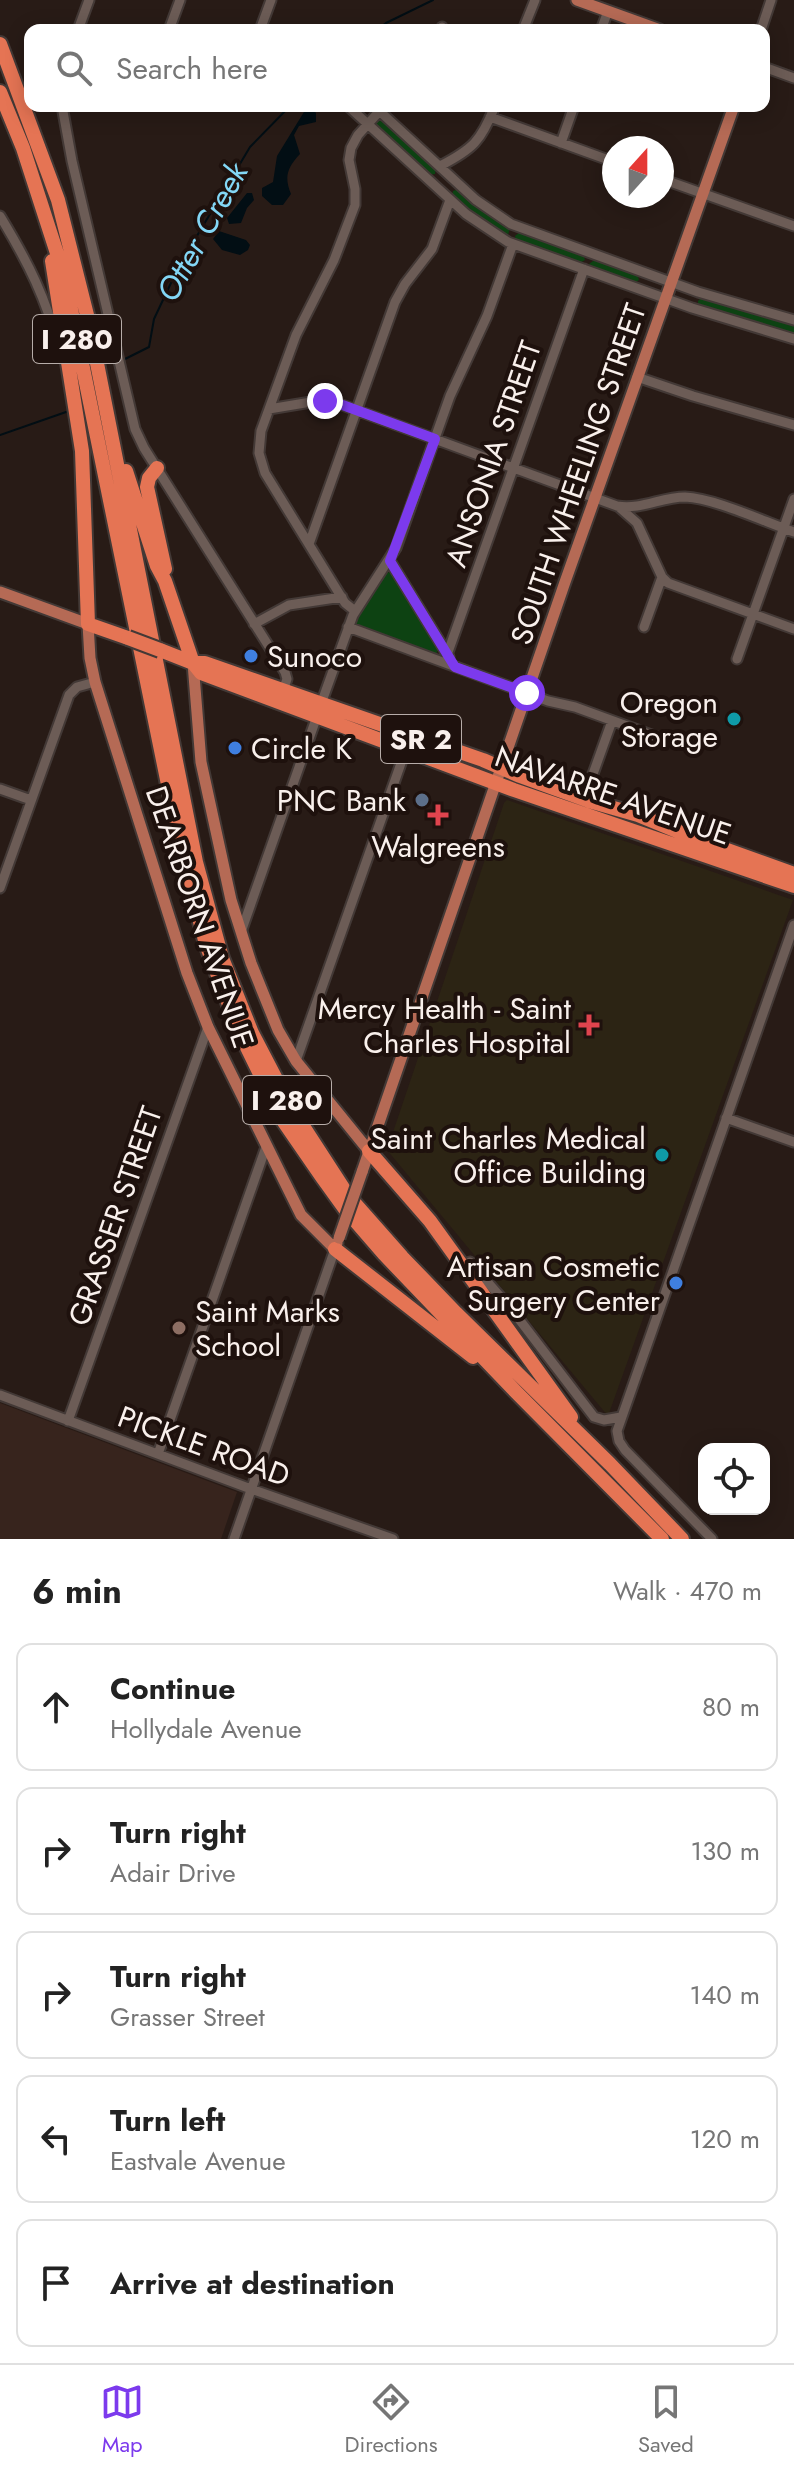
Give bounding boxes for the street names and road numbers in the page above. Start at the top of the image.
street label: SOUTH WHEELING STREET [499,298,657,650]
road number: I 280 [33,315,121,363]
street label: ANSONIA STREET [434,335,552,573]
road number: SR 2 [381,715,461,763]
street label: NAVARRE AVENUE [489,734,737,856]
street label: DEARBORN AVENUE [135,780,265,1054]
road number: I 280 [243,1076,331,1124]
street label: GRASSER STREET [57,1101,173,1331]
street label: PICKLE ROAD [112,1395,296,1497]

